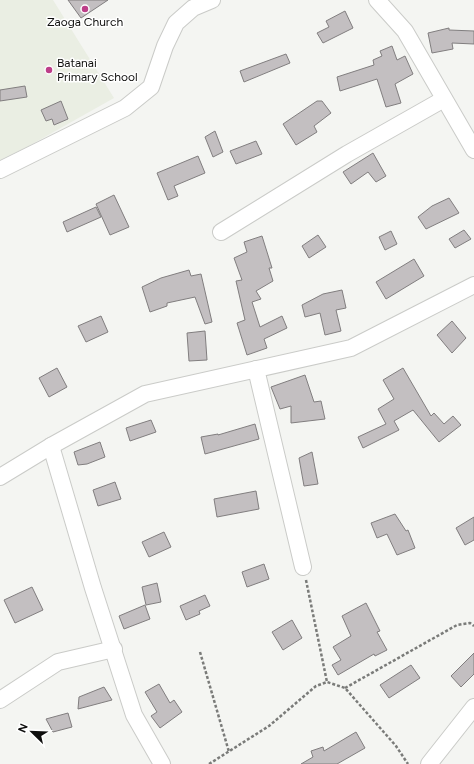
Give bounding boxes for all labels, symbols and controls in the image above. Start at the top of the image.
marker: Zaoga Church [80,4,90,14]
place label: Zaoga Church [47,15,123,29]
place label: Batanai Primary School [57,56,138,84]
marker: Batanai Primary School [44,65,54,75]
north arrow [12,712,52,752]
text: N [16,722,31,735]

